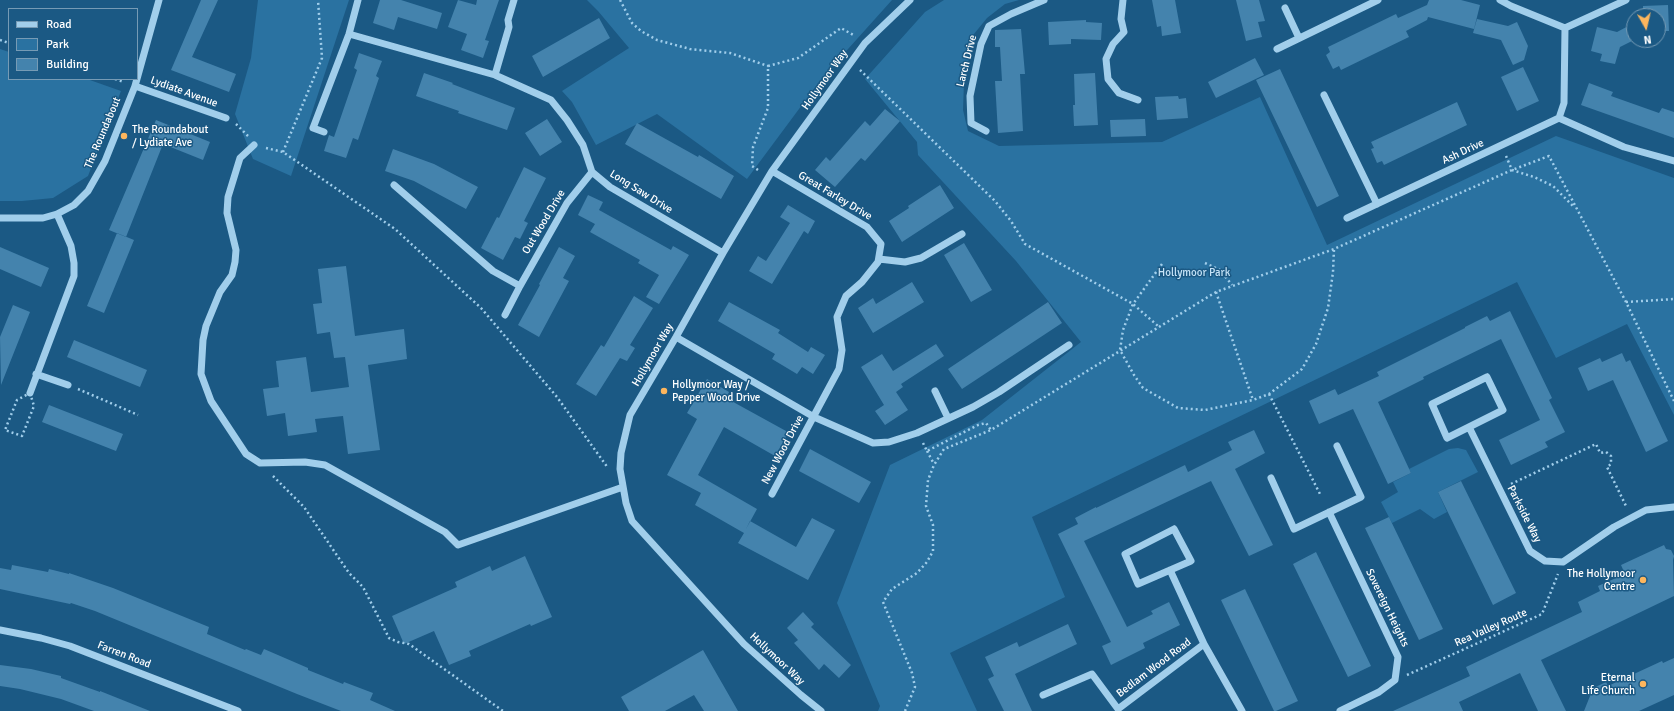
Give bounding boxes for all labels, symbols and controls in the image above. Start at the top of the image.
legend [8,8,138,80]
north arrow [1626,8,1666,48]
text: Road [46,17,72,32]
text: N [1643,32,1652,46]
street label: Larch Drive [954,34,980,88]
text: Park [46,37,69,52]
street label: Hollymoor Way [799,47,851,113]
text: Building [46,57,89,72]
street label: Lydiate Avenue [149,74,219,110]
street label: The Roundabout [82,95,124,171]
place label: The Roundabout / Lydiate Ave [132,123,208,149]
marker: The Roundabout / Lydiate Ave [119,131,129,141]
street label: Ash Drive [1440,137,1486,167]
street label: Long Saw Drive [607,167,675,217]
street label: Great Farley Drive [796,169,874,223]
street label: Out Wood Drive [520,187,568,257]
park label: Hollymoor Park [1158,266,1230,280]
street label: Hollymoor Way [630,321,676,389]
place label: Hollymoor Way / Pepper Wood Drive [672,378,760,404]
marker: Hollymoor Way / Pepper Wood Drive [659,386,669,396]
street label: New Wood Drive [759,413,807,487]
street label: Parkside Way [1504,483,1544,545]
street label: Sovereign Heights [1362,567,1412,649]
place label: The Hollymoor Centre [1567,567,1635,593]
marker: The Hollymoor Centre [1638,575,1648,585]
street label: Rea Valley Route [1453,606,1529,650]
street label: Hollymoor Way [747,630,807,688]
street label: Bedlam Wood Road [1114,636,1194,700]
street label: Farren Road [95,639,153,671]
place label: Eternal Life Church [1581,671,1635,697]
marker: Eternal Life Church [1638,679,1648,689]

